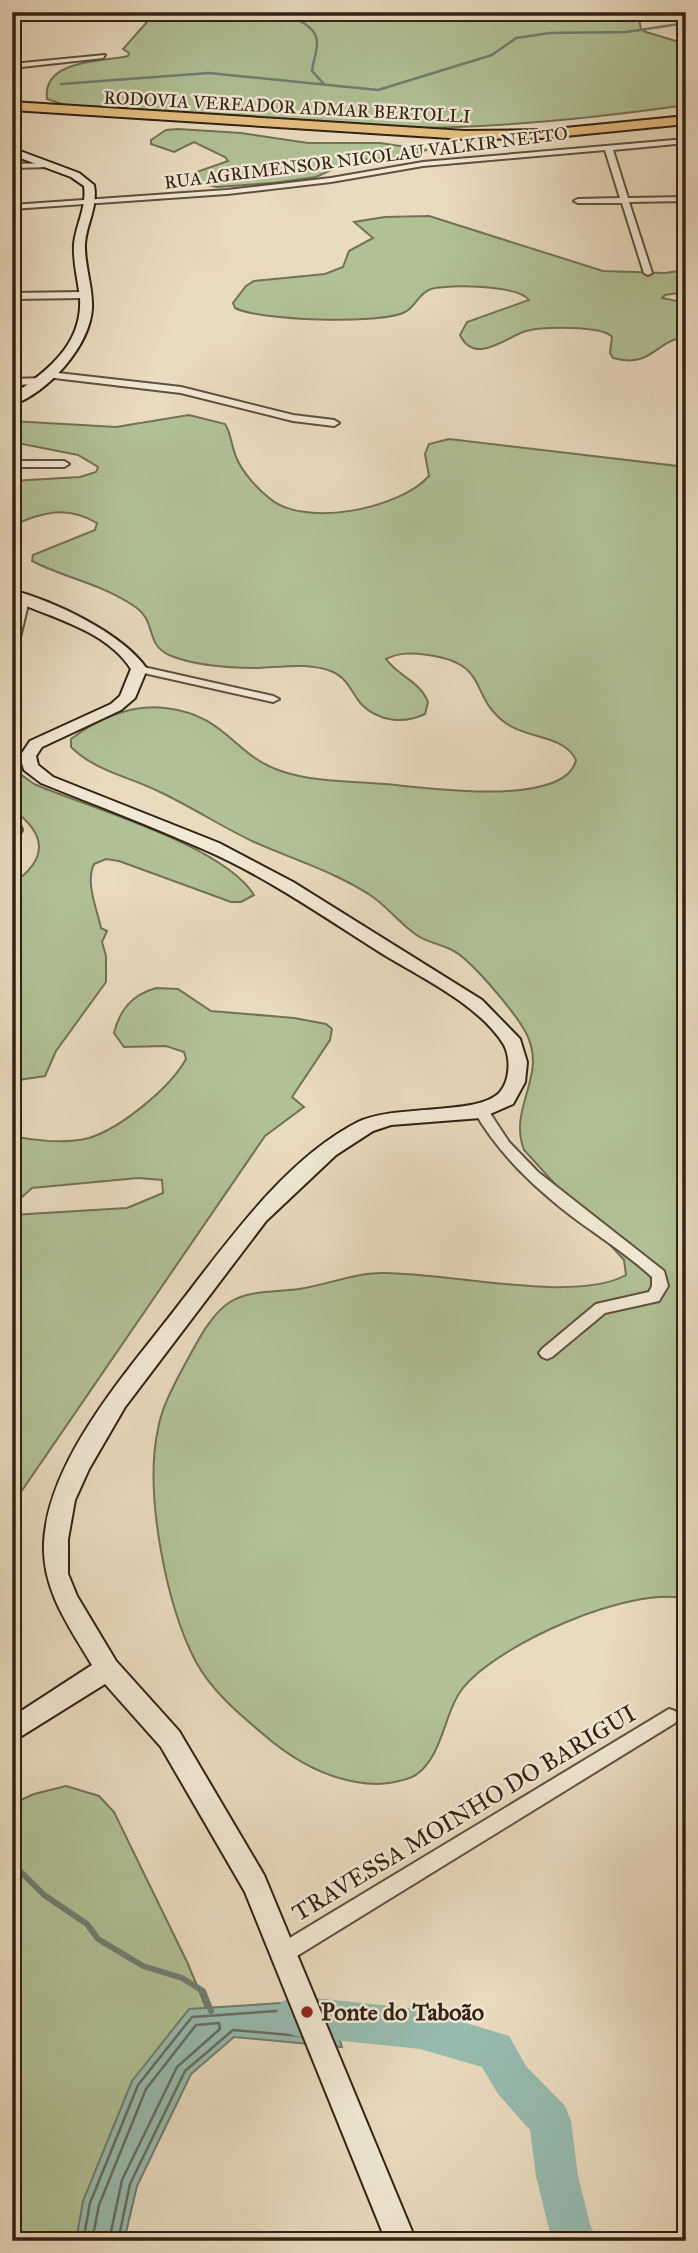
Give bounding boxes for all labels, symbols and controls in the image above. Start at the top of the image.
street label: RODOVIA VEREADOR ADMAR BERTOLLI [103,86,471,128]
street label: RUA AGRIMENSOR NICOLAU VALKIR NETTO [163,122,569,194]
street label: TRAVESSA MOINHO DO BARIGUI [287,1698,641,1928]
place label: Ponte do Taboão [321,1997,484,2027]
marker: Ponte do Taboão [299,2004,315,2020]

